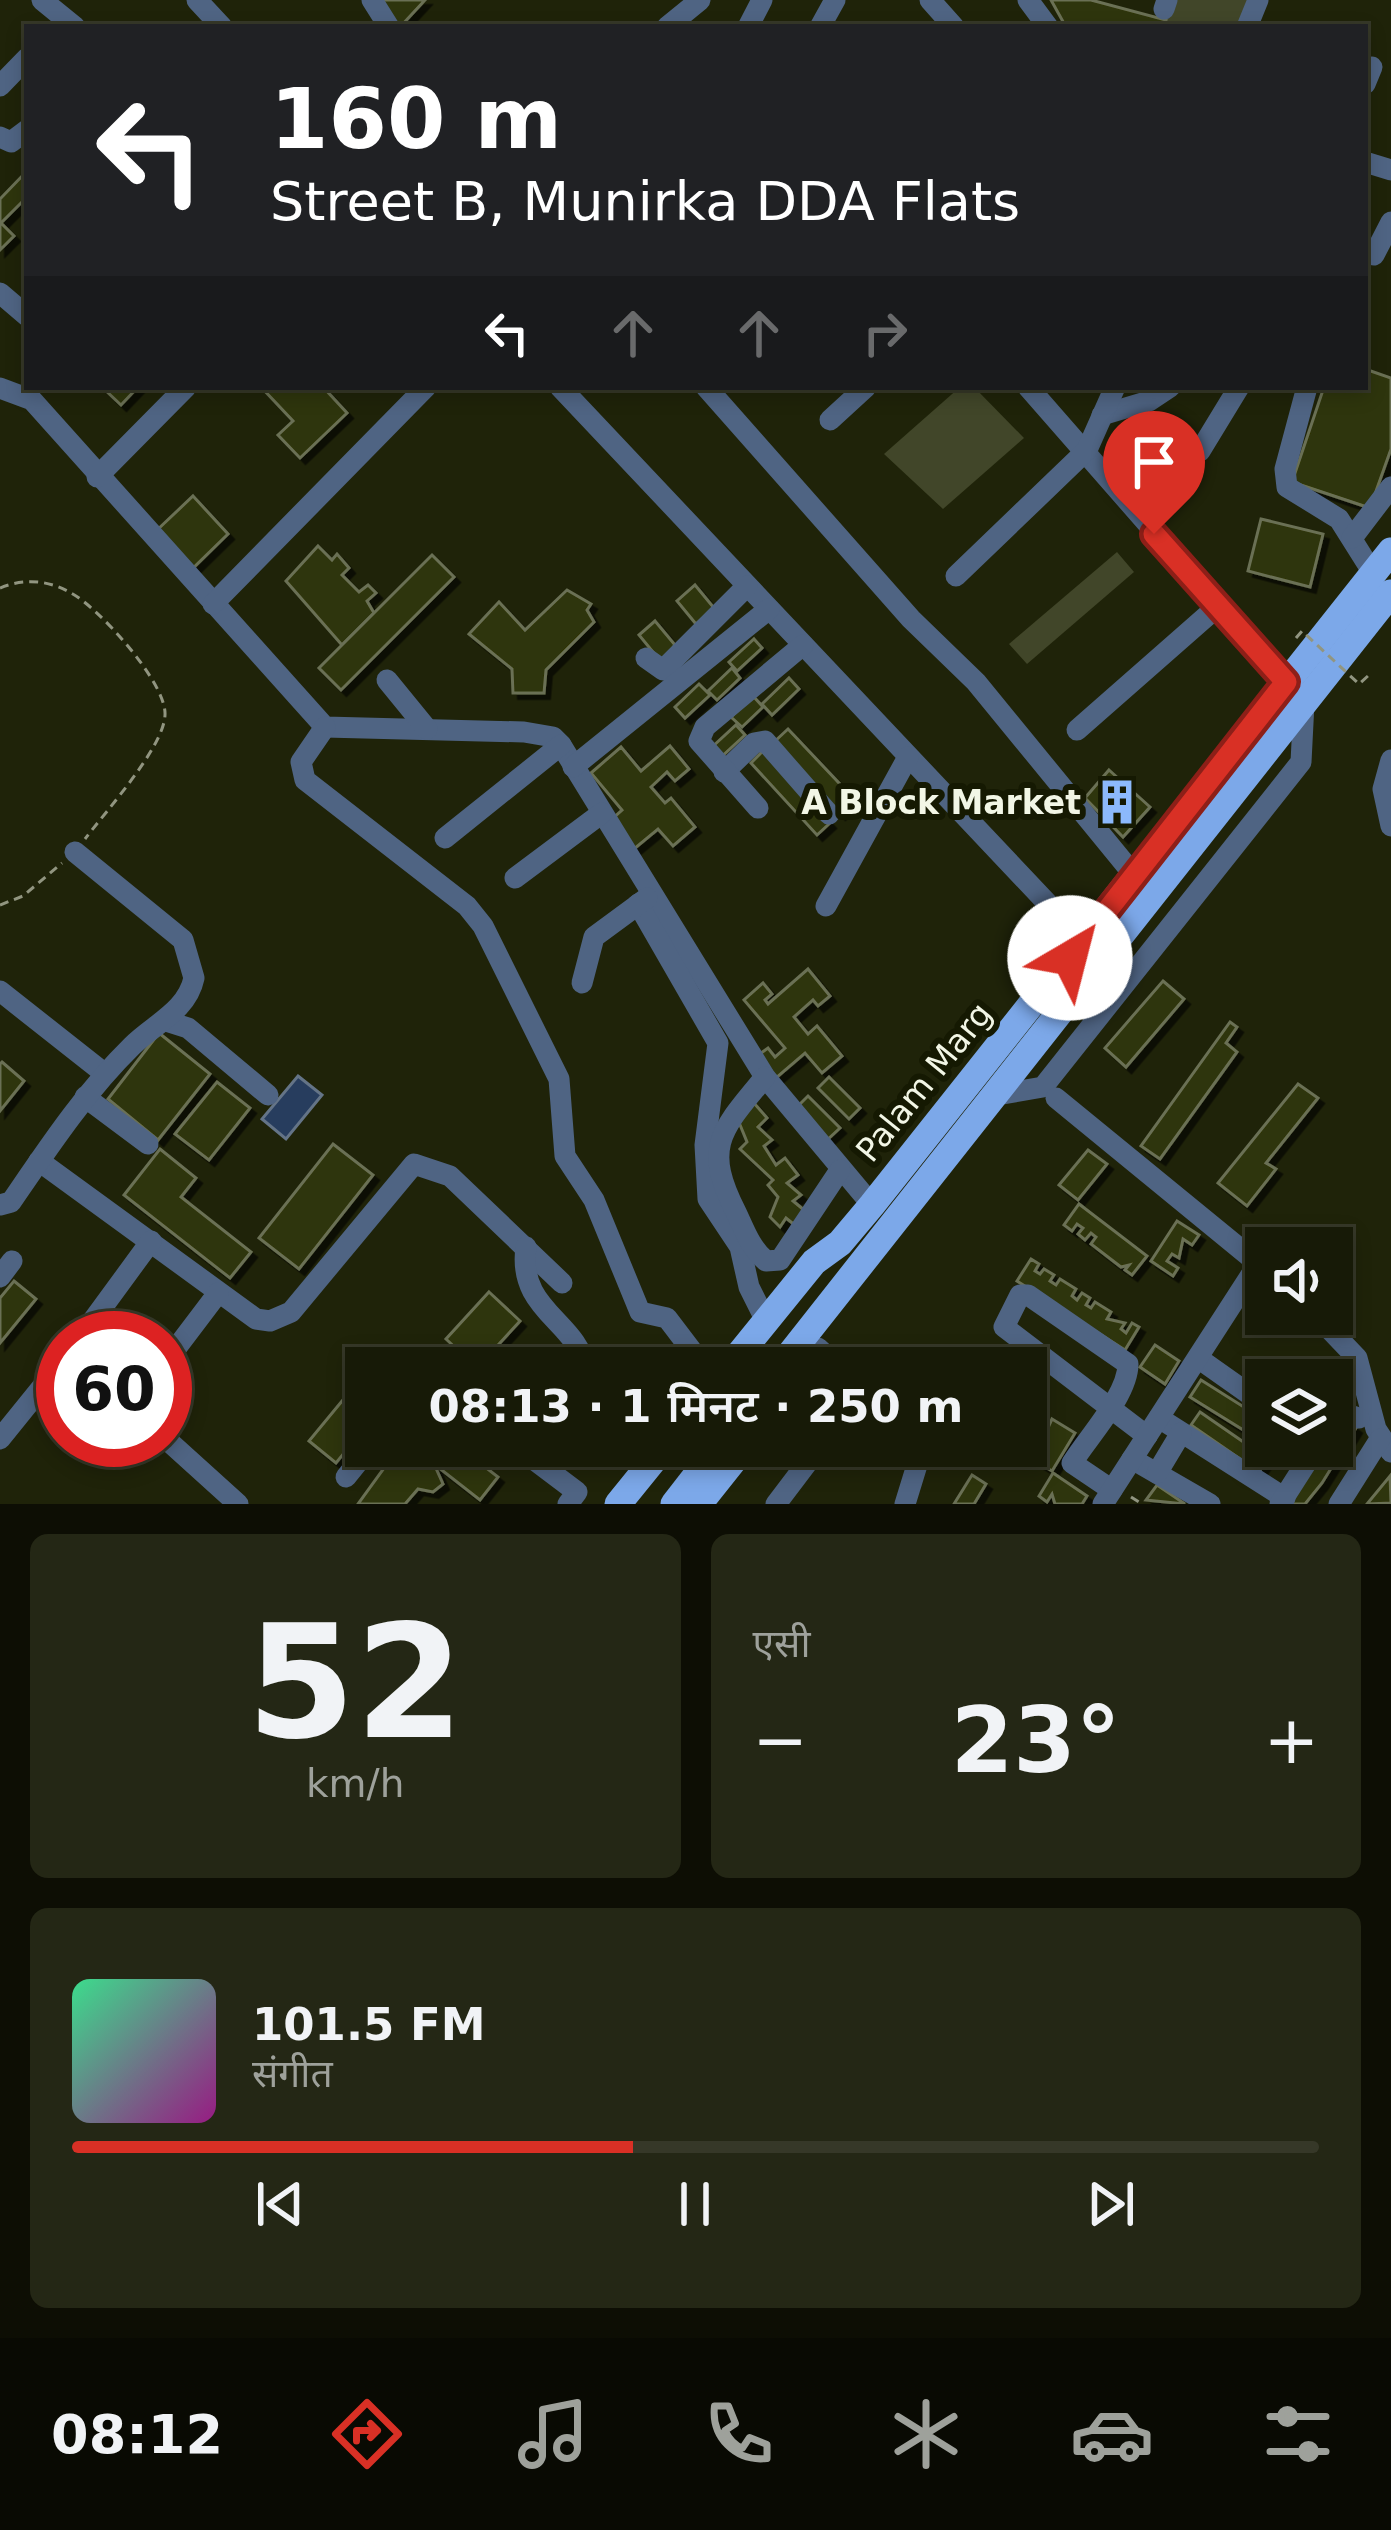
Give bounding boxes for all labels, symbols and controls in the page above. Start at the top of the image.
text: 160 m [270,70,562,168]
icon: left [72,72,228,228]
text: Street B, Munirka DDA Flats [270,170,1020,233]
icon: left [474,300,540,366]
icon: ahead [600,300,666,366]
icon: ahead [726,300,792,366]
icon: right [852,300,918,366]
pin [1103,411,1205,534]
icon: arrive [1121,429,1187,495]
building icon: A Block Market [1092,777,1142,827]
place label: A Block Market [801,783,1081,822]
position arrow [1007,895,1133,1021]
street label: Palam Marg [848,995,1000,1169]
map controls [1245,1227,1353,1467]
button: sound [1245,1227,1353,1335]
speed limit sign: 60 [36,1311,192,1467]
button: layers [1245,1359,1353,1467]
text: 08:13 · 1 मिनट · 250 m [429,1380,963,1433]
text: 52 [247,1592,464,1774]
text: एसी [753,1621,811,1666]
text: 23° [951,1688,1121,1793]
text: − [753,1702,808,1779]
text: + [1264,1702,1319,1779]
text: km/h [306,1761,404,1806]
text: 101.5 FM [252,1998,486,2051]
text: संगीत [252,2051,333,2096]
icon: previous [247,2171,313,2237]
icon: pause [662,2171,728,2237]
icon: next [1078,2171,1144,2237]
icon: directions [325,2392,409,2476]
icon: music [511,2392,595,2476]
icon: phone [697,2392,781,2476]
icon: climate [884,2392,968,2476]
icon: car [1070,2392,1154,2476]
icon: filters [1256,2392,1340,2476]
text: 08:12 [51,2403,223,2466]

